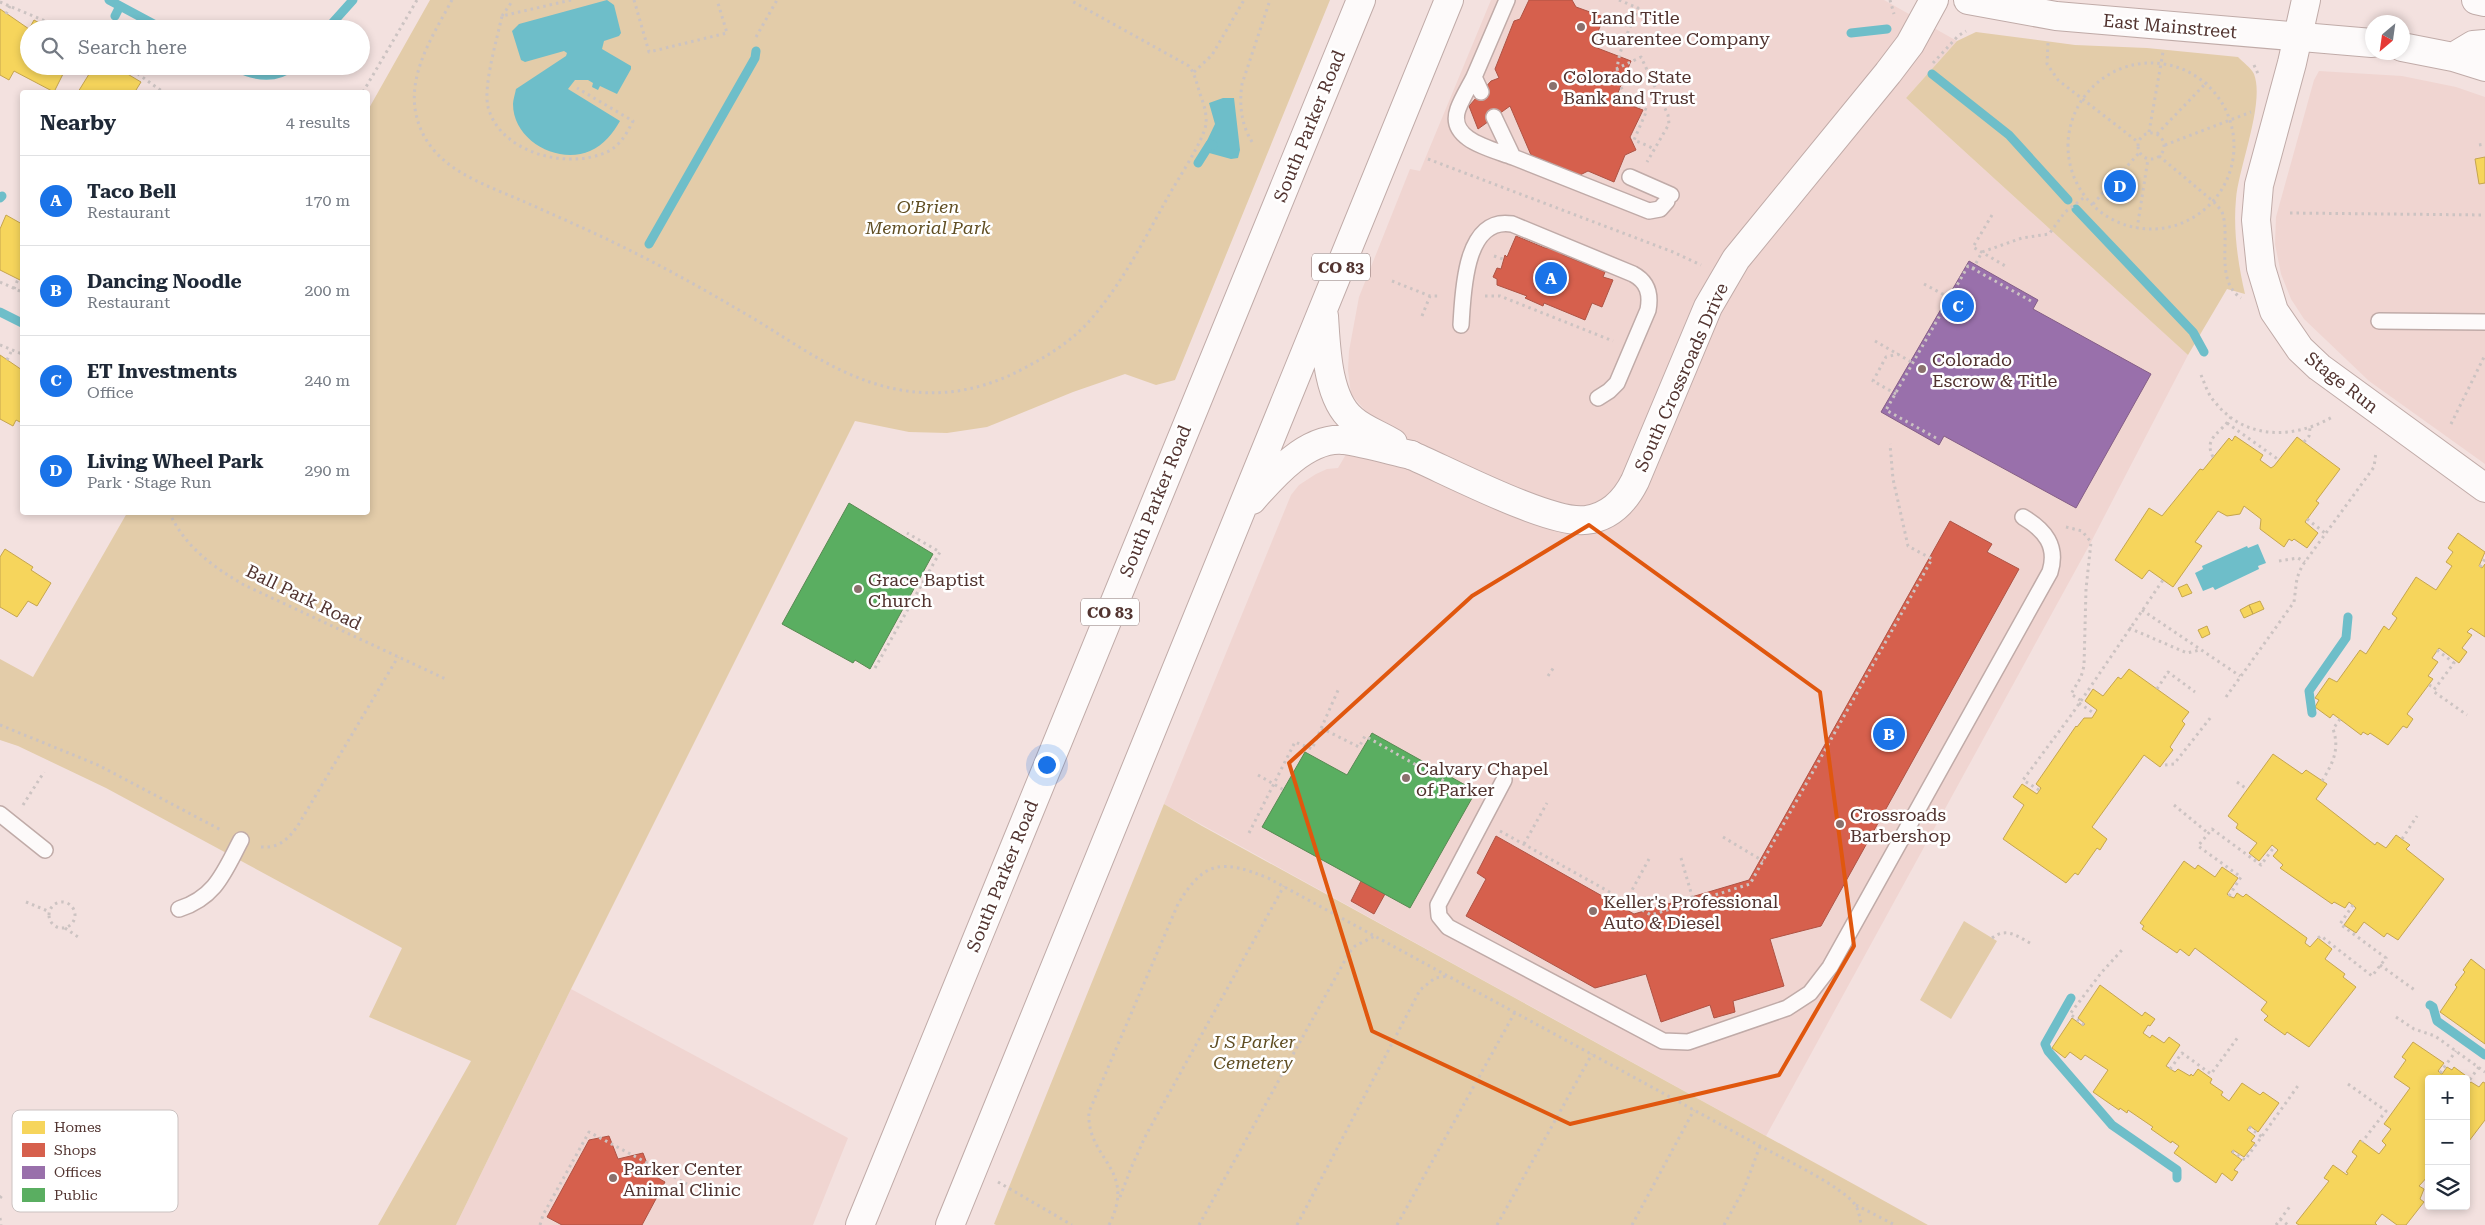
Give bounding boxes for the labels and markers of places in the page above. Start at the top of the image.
place label: Land Title Guarentee Company [1591,7,1770,49]
marker: Land Title Guarentee Company [1575,21,1587,33]
place label: Colorado State Bank and Trust [1563,66,1696,108]
marker: Colorado State Bank and Trust [1547,80,1559,92]
pin: D [2104,167,2136,205]
pin: A [1535,259,1567,297]
pin: C [1942,287,1974,325]
place label: Colorado Escrow & Title [1932,349,2058,391]
marker: Colorado Escrow & Title [1916,363,1928,375]
place label: Grace Baptist Church [868,569,985,611]
marker: Grace Baptist Church [852,583,864,595]
pin: B [1873,715,1905,753]
place label: Calvary Chapel of Parker [1416,758,1549,800]
marker: Calvary Chapel of Parker [1400,772,1412,784]
place label: Crossroads Barbershop [1850,804,1951,846]
marker: Crossroads Barbershop [1834,818,1846,830]
place label: Keller's Professional Auto & Diesel [1603,891,1779,933]
marker: Keller's Professional Auto & Diesel [1587,905,1599,917]
place label: Parker Center Animal Clinic [623,1158,742,1200]
marker: Parker Center Animal Clinic [607,1172,619,1184]

